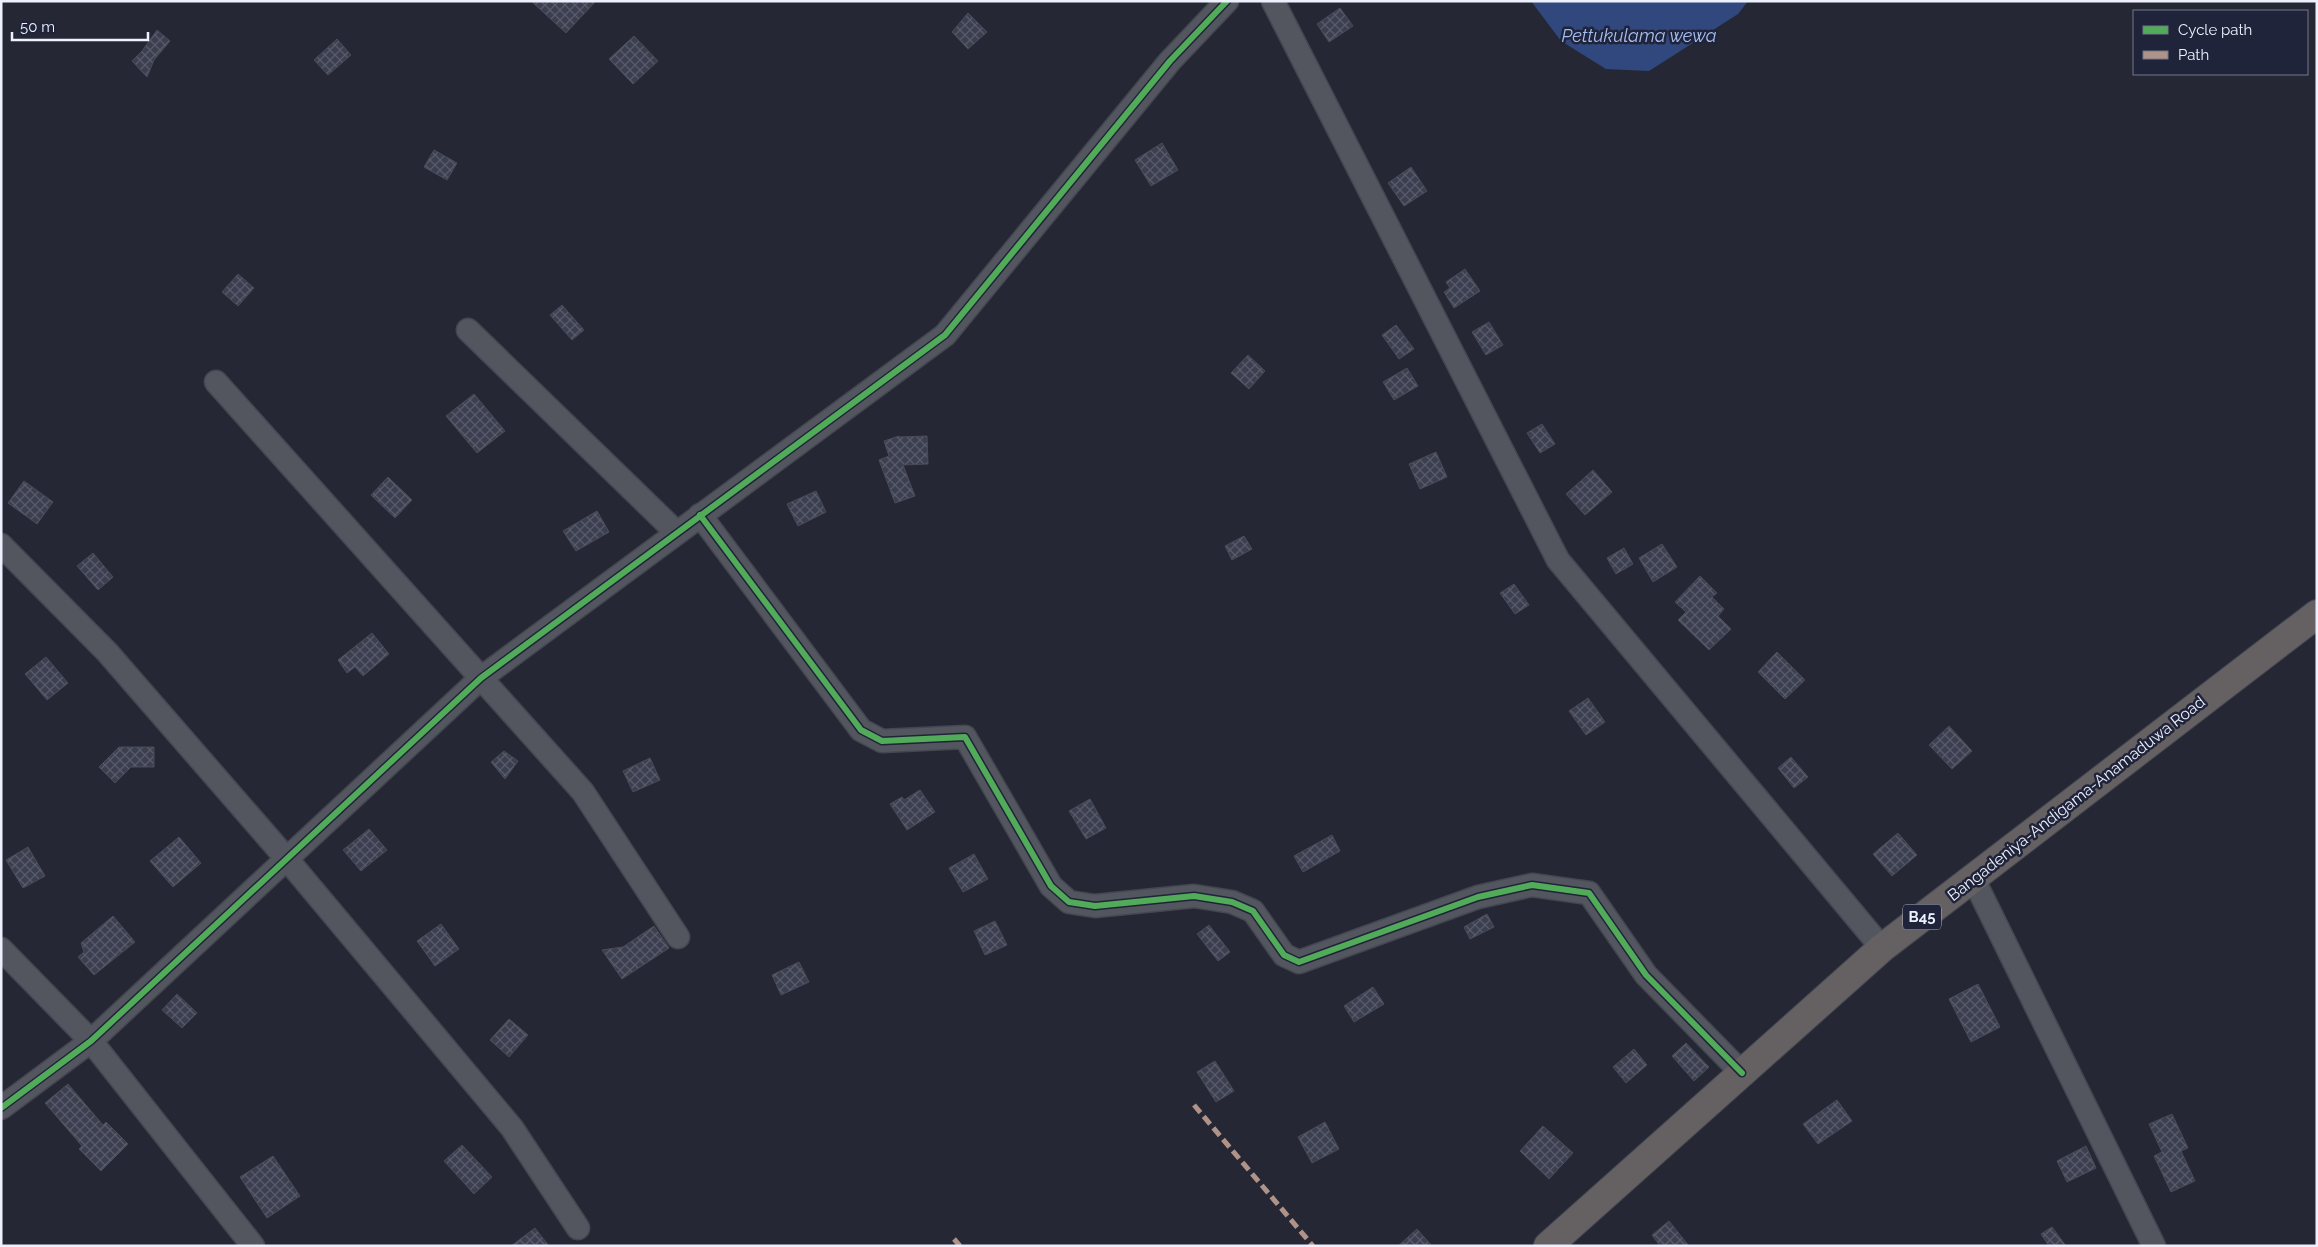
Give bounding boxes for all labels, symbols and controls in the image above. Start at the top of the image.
scale bar [12,10,149,42]
legend [2133,10,2308,75]
text: 50 m [20,18,55,36]
text: Cycle path [2178,21,2252,39]
water label: Pettukulama wewa [1561,25,1717,46]
text: Path [2178,46,2209,64]
street label: Bangadeniya-Andigama-Anamaduwa Road [1944,692,2209,905]
road number: B45 [1903,904,1941,930]

